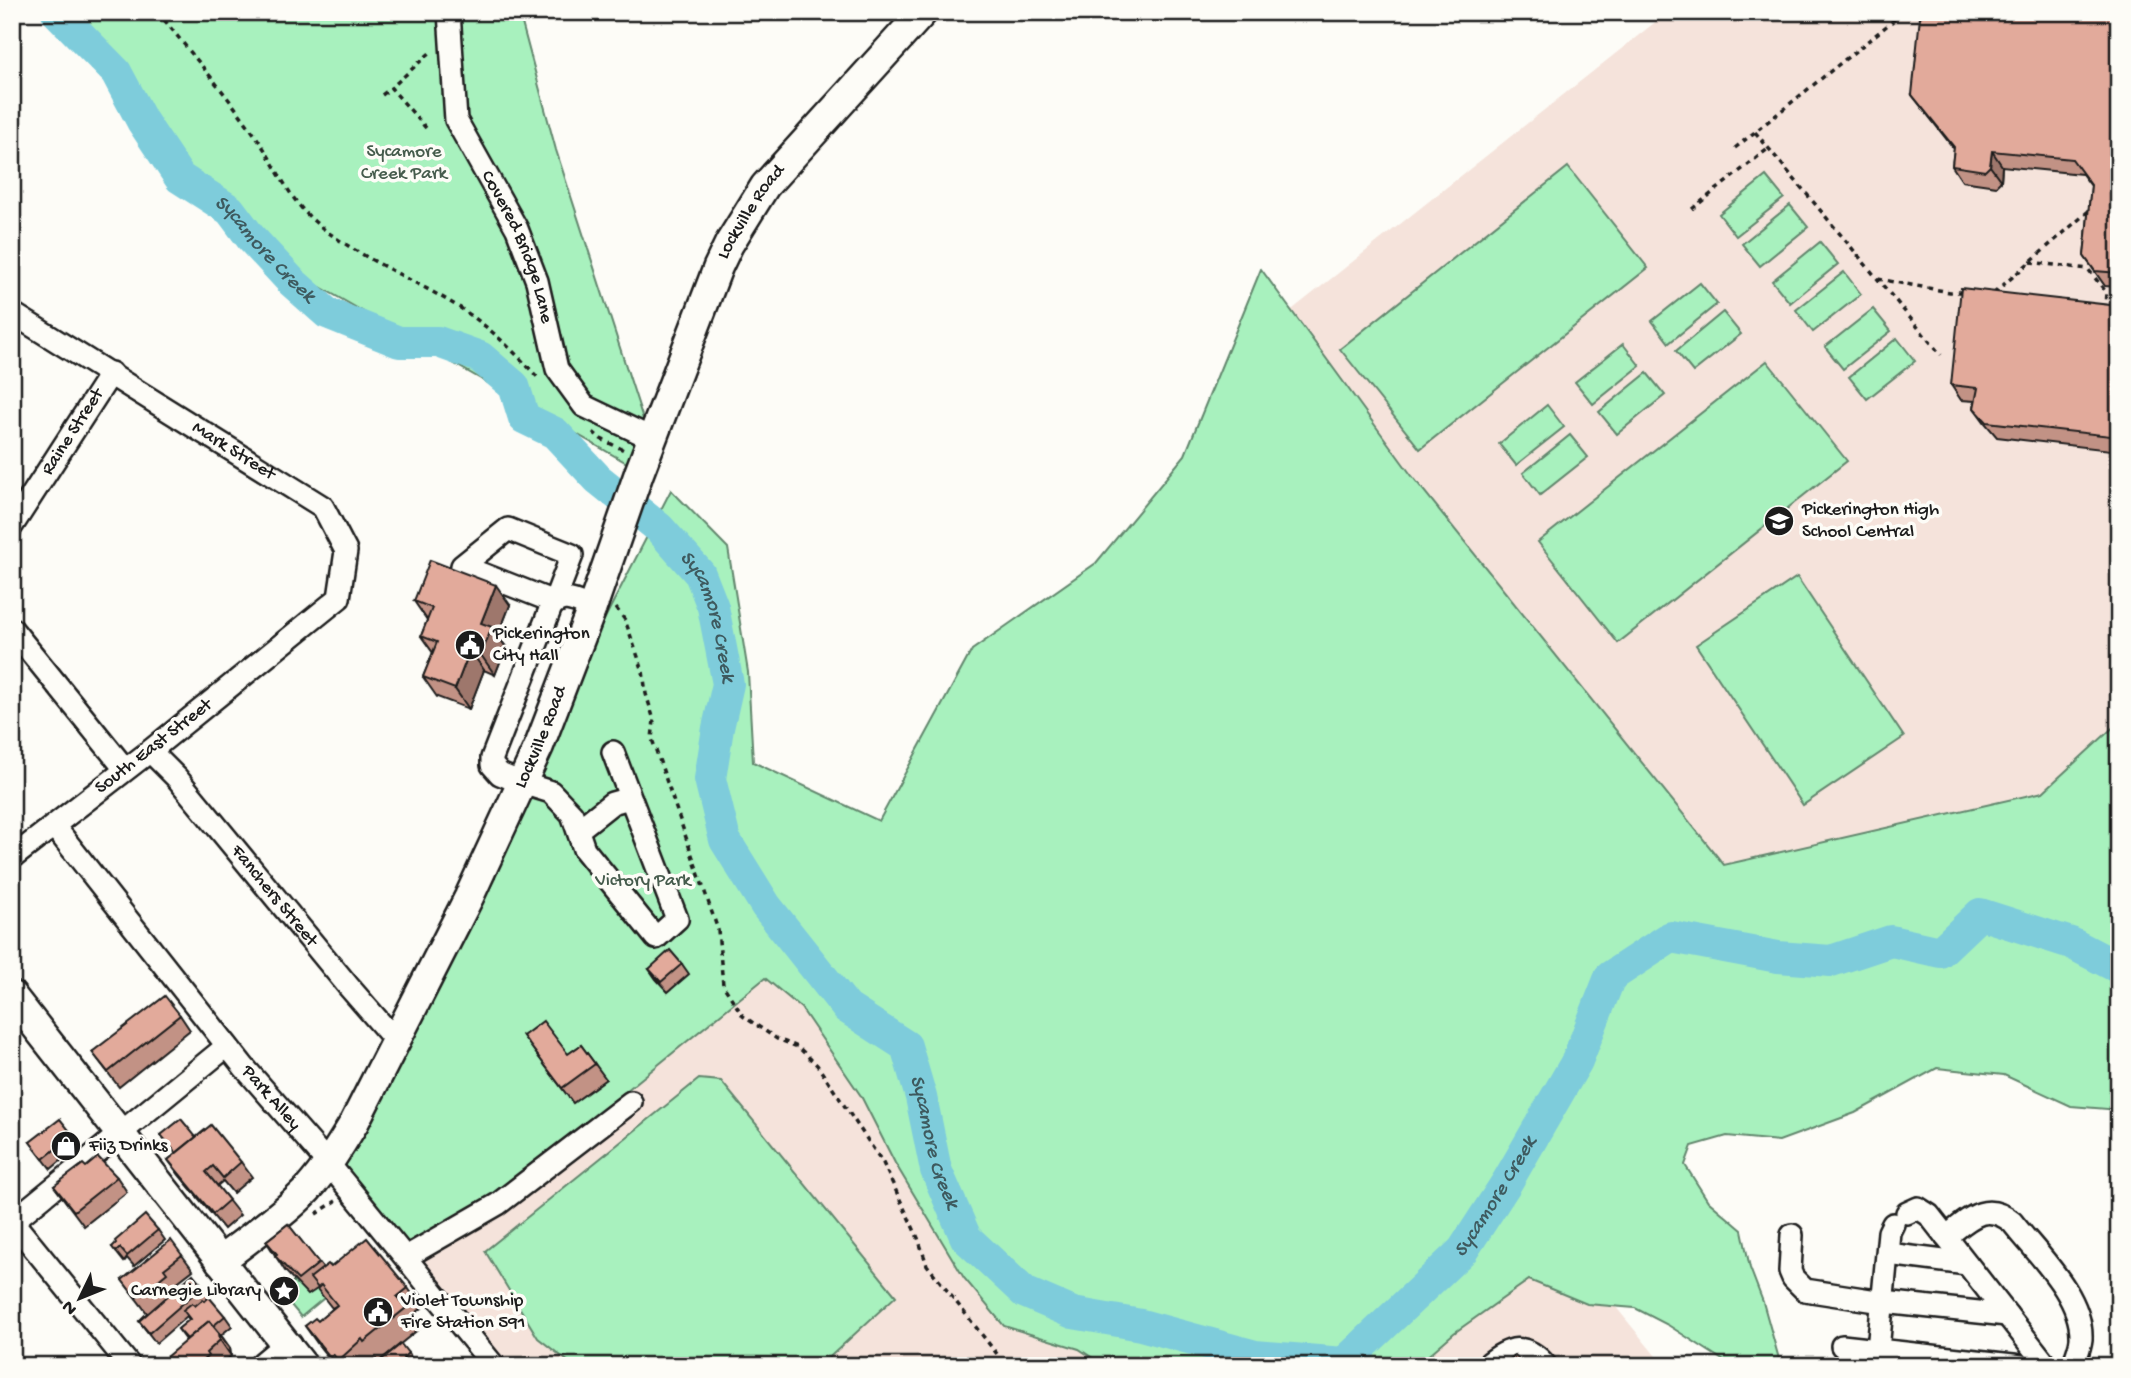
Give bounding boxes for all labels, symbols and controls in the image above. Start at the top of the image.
park label: Sycamore Creek Park [361,141,448,186]
street label: Lockville Road [712,159,791,263]
street label: Covered Bridge Lane [475,167,558,326]
water label: Sycamore Creek [209,191,322,311]
street label: Raine Street [36,382,111,480]
street label: Mark Street [187,416,281,487]
place label: Pickerington High School Central [1801,499,1939,544]
school or university icon: Pickerington High School Central [1762,504,1796,538]
water label: Sycamore Creek [673,546,740,687]
place label: Pickerington City Hall [492,623,590,668]
public building icon: Pickerington City Hall [453,628,487,662]
street label: Lockville Road [509,681,573,792]
street label: South East Street [91,693,219,800]
street label: Fanchers Street [225,840,324,953]
park label: Victory Park [594,870,692,893]
street label: Park Alley [236,1060,306,1136]
water label: Sycamore Creek [903,1073,965,1215]
shop icon: Fiiz Drinks [49,1129,83,1163]
water label: Sycamore Creek [1449,1130,1544,1264]
place label: Fiiz Drinks [88,1135,169,1158]
north arrow [46,1262,116,1332]
place icon: Carnegie Library [267,1274,301,1308]
place label: Carnegie Library [131,1280,262,1303]
place label: Violet Township Fire Station 591 [400,1290,525,1335]
text: N [57,1295,83,1320]
public building icon: Violet Township Fire Station 591 [361,1295,395,1329]

